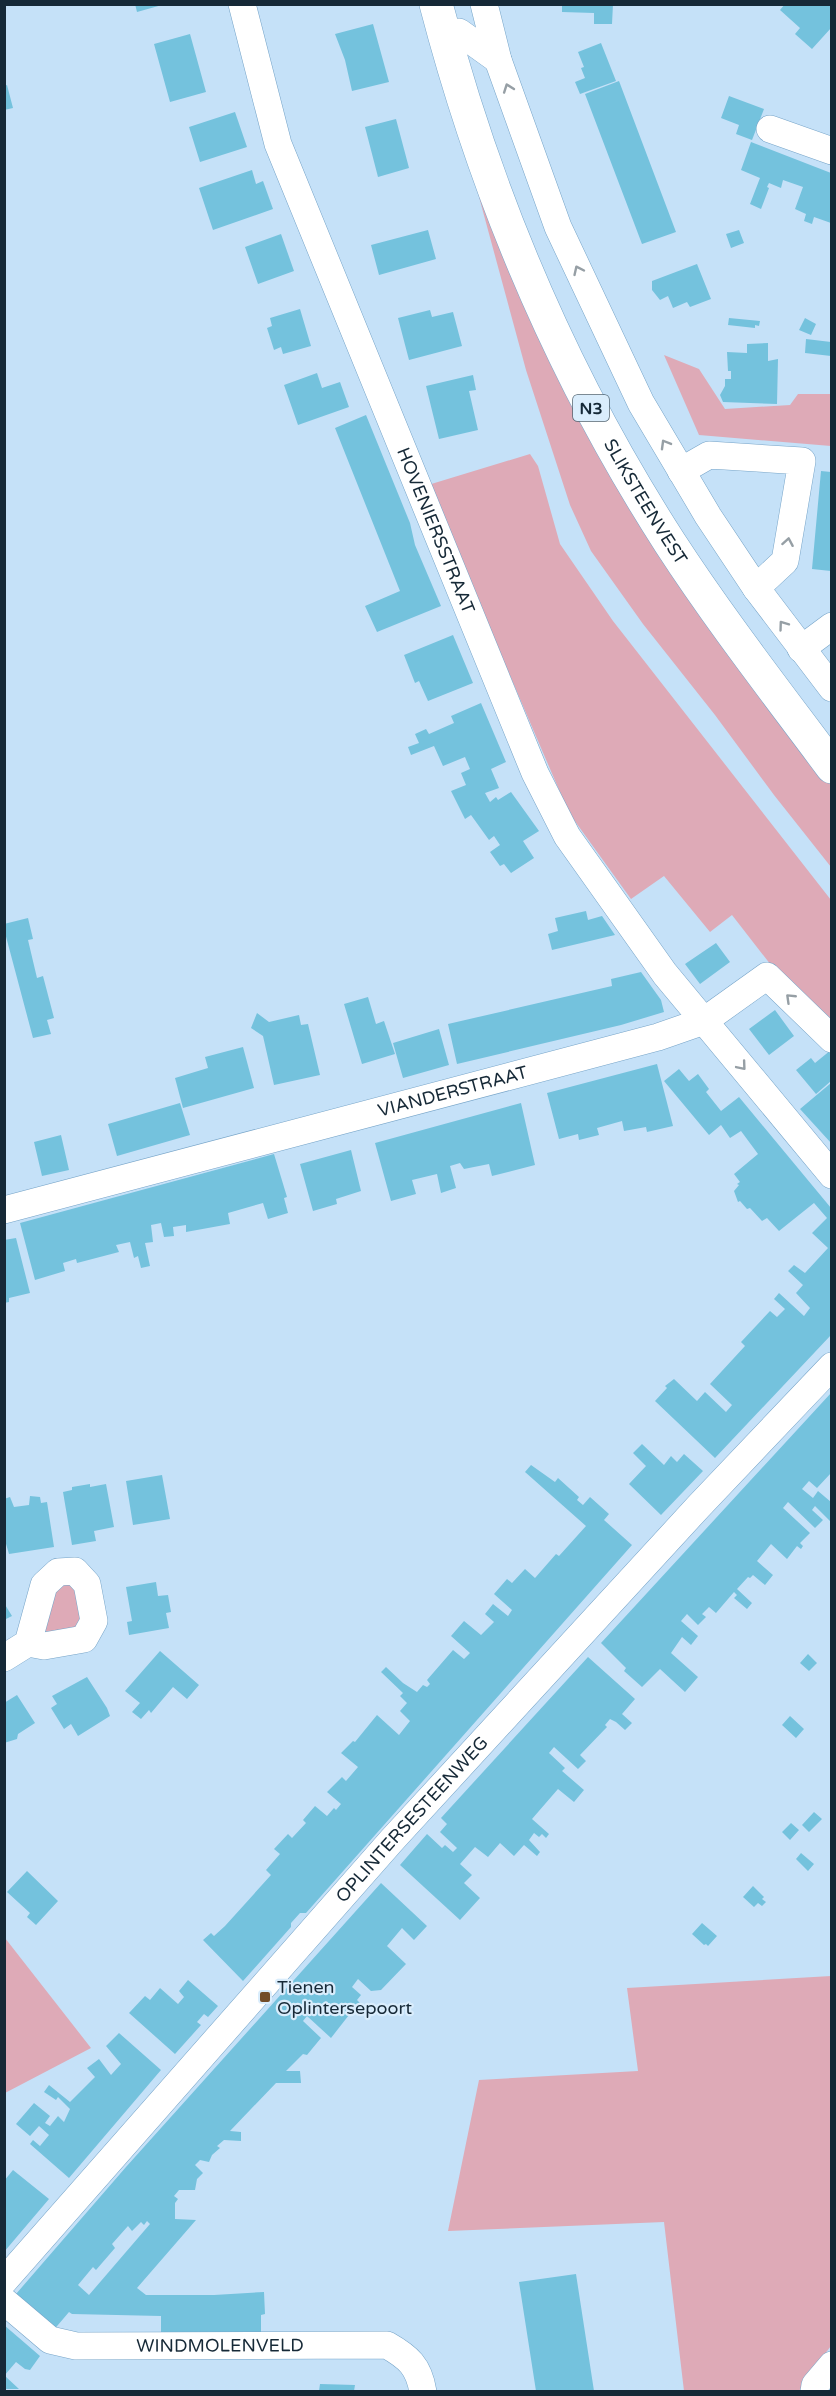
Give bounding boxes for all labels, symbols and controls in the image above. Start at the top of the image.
one-way arrow [503,83,516,94]
one-way arrow [574,266,586,277]
road number: N3 [573,395,609,421]
street label: SLIKSTEENVEST [599,435,692,569]
one-way arrow [661,440,673,450]
street label: HOVENIERSSTRAAT [392,444,480,617]
one-way arrow [781,538,794,548]
one-way arrow [780,621,791,632]
one-way arrow [786,995,797,1006]
one-way arrow [734,1059,745,1070]
street label: VIANDERSTRAAT [375,1061,530,1122]
street label: OPLINTERSESTEENWEG [331,1732,493,1907]
place label: Tienen Oplintersepoort [277,1976,412,2019]
marker: Tienen Oplintersepoort [258,1990,272,2004]
street label: WINDMOLENVELD [136,2334,304,2357]

